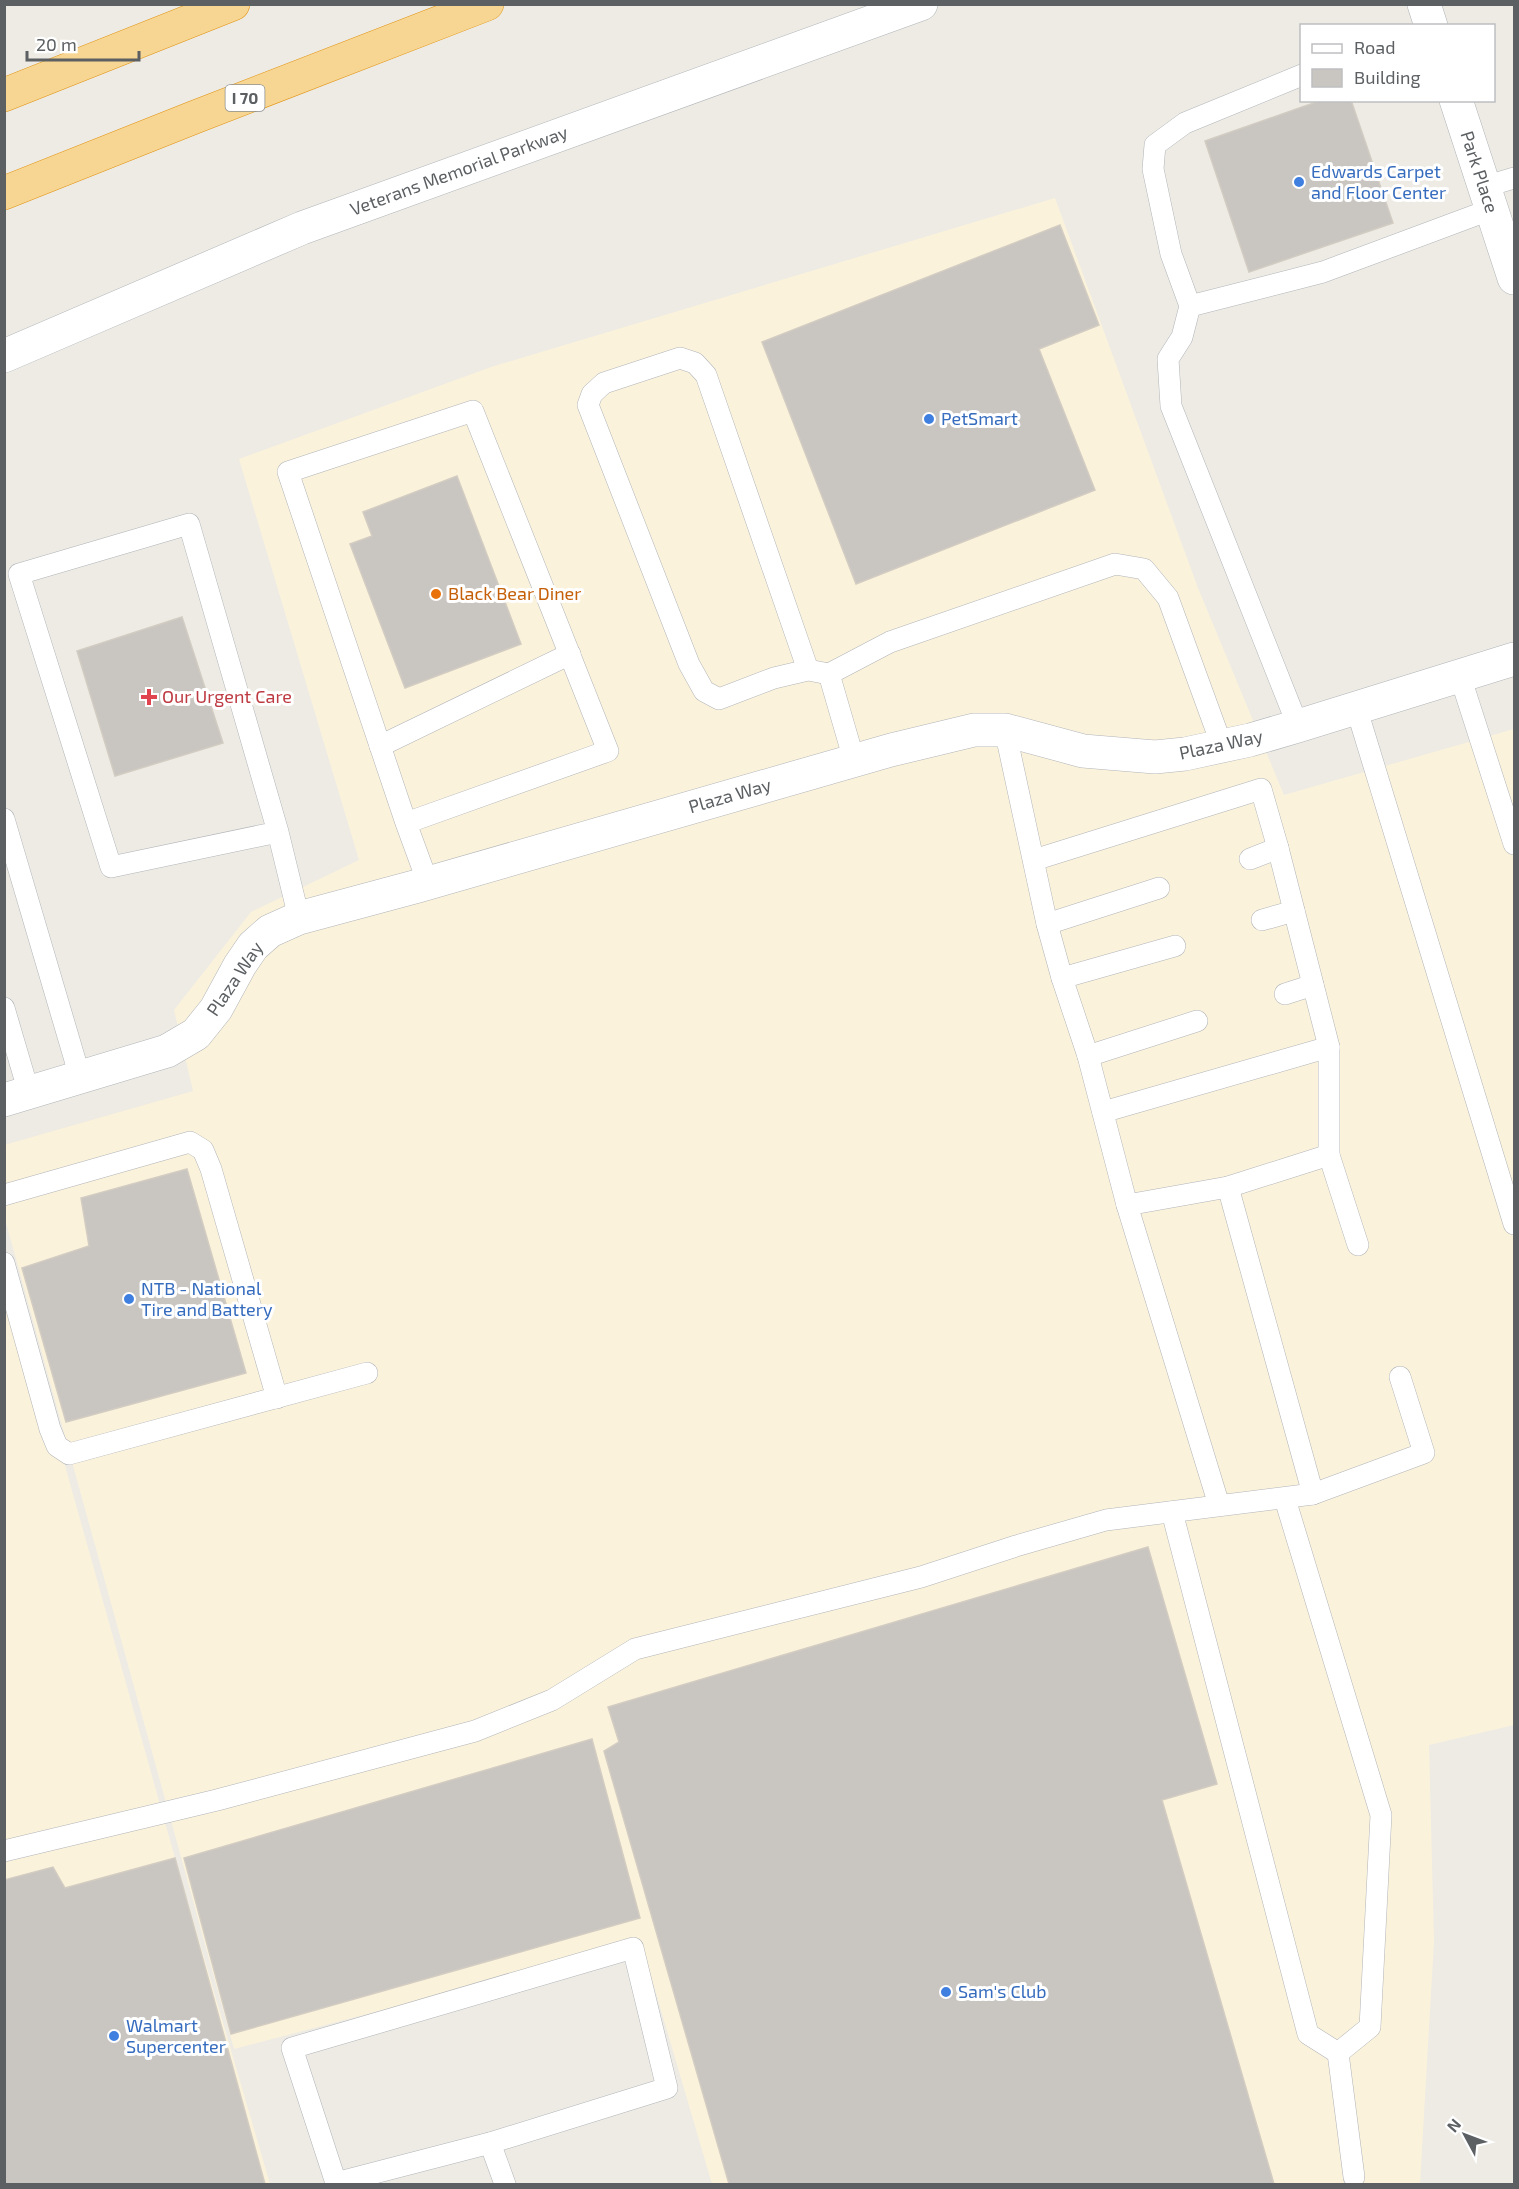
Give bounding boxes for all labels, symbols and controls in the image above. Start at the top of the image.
scale bar [27,24,140,62]
legend [1300,24,1495,102]
text: 20 m [36,33,77,55]
text: Road [1354,36,1395,58]
text: Building [1354,66,1421,88]
road number: I 70 [226,85,264,111]
street label: Veterans Memorial Parkway [347,120,571,220]
street label: Park Place [1456,128,1504,215]
place label: Edwards Carpet and Floor Center [1311,160,1446,203]
marker: Edwards Carpet and Floor Center [1292,175,1306,189]
place label: PetSmart [941,407,1018,429]
marker: PetSmart [922,412,936,426]
place label: Black Bear Diner [448,582,582,604]
marker: Black Bear Diner [429,587,443,601]
place label: Our Urgent Care [162,685,292,707]
marker: Our Urgent Care [140,688,158,706]
street label: Plaza Way [1177,724,1265,764]
street label: Plaza Way [686,773,774,817]
street label: Plaza Way [201,937,267,1020]
place label: NTB - National Tire and Battery [141,1277,273,1320]
marker: NTB - National Tire and Battery [122,1292,136,1306]
place label: Sam's Club [958,1980,1047,2002]
marker: Sam's Club [939,1985,953,1999]
place label: Walmart Supercenter [126,2014,226,2057]
marker: Walmart Supercenter [107,2029,121,2043]
north arrow [1435,2105,1495,2165]
text: N [1442,2114,1464,2135]

